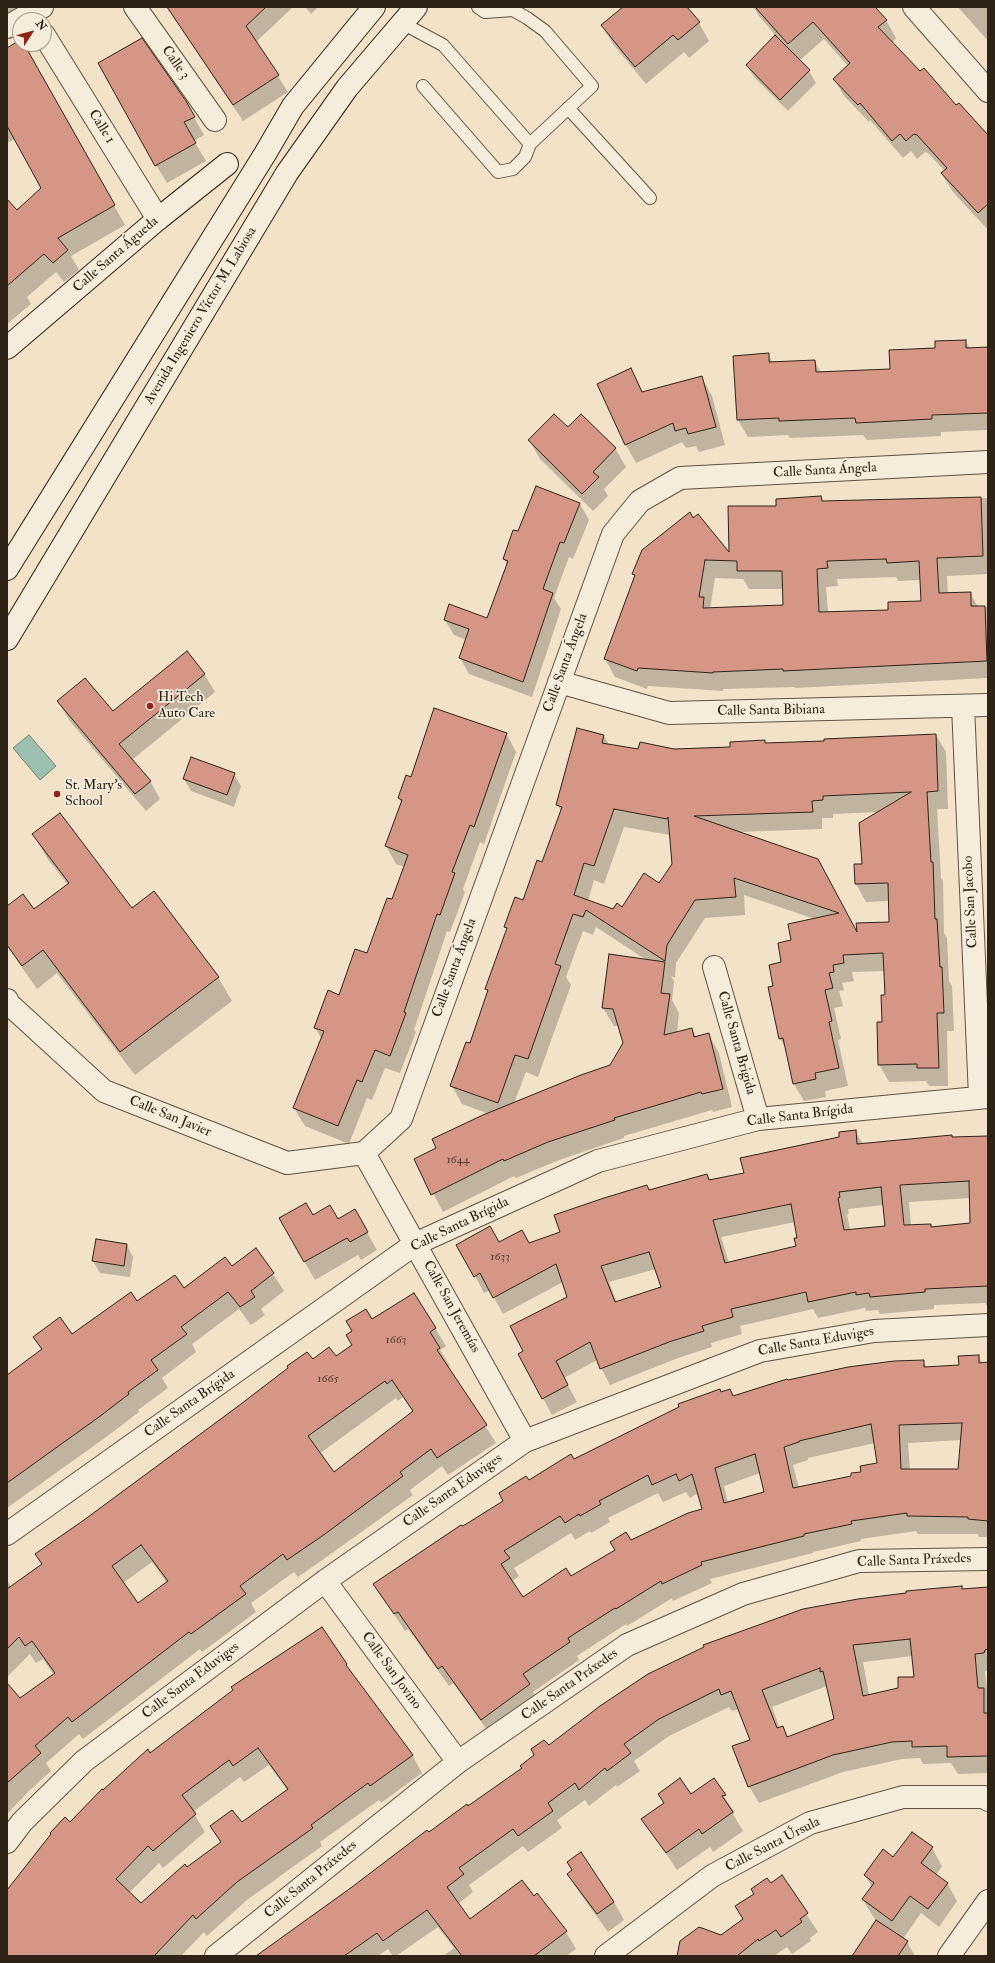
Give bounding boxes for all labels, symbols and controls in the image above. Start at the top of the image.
north arrow [12,12,52,52]
text: N [33,17,49,33]
street label: Calle 3 [157,43,193,83]
street label: Calle 1 [84,107,118,147]
street label: Calle Santa Águeda [70,213,162,297]
street label: Avenida Ingeniero Víctor M. Labiosa [141,224,261,408]
street label: Calle Santa Ángela [773,460,877,482]
street label: Calle Santa Ángela [540,611,592,715]
place label: Hi Tech Auto Care [158,690,215,722]
marker: Hi Tech Auto Care [145,701,155,711]
street label: Calle Santa Bibiana [717,702,825,720]
place label: St. Mary's School [65,778,122,810]
marker: St. Mary's School [52,789,62,799]
street label: Calle San Jacobo [960,855,982,949]
street label: Calle Santa Ángela [429,916,481,1020]
street label: Calle Santa Brigida [713,989,759,1097]
street label: Calle San Javier [126,1093,214,1141]
street label: Calle Santa Brígida [746,1101,854,1131]
house number: 1644 [446,1153,470,1167]
street label: Calle Santa Brígida [408,1194,512,1256]
house number: 1633 [490,1250,510,1264]
street label: Calle San Jeremías [419,1258,483,1356]
street label: Calle Santa Eduviges [757,1324,875,1360]
house number: 1663 [386,1333,406,1347]
street label: Calle Santa Brígida [141,1366,239,1442]
house number: 1665 [317,1372,339,1386]
street label: Calle Santa Eduviges [400,1450,506,1532]
street label: Calle Santa Práxedes [857,1551,971,1571]
street label: Calle San Jovino [357,1629,425,1713]
street label: Calle Santa Eduviges [139,1639,243,1723]
street label: Calle Santa Práxedes [518,1645,622,1725]
street label: Calle Santa Úrsula [723,1814,823,1876]
street label: Calle Santa Práxedes [261,1837,361,1923]

